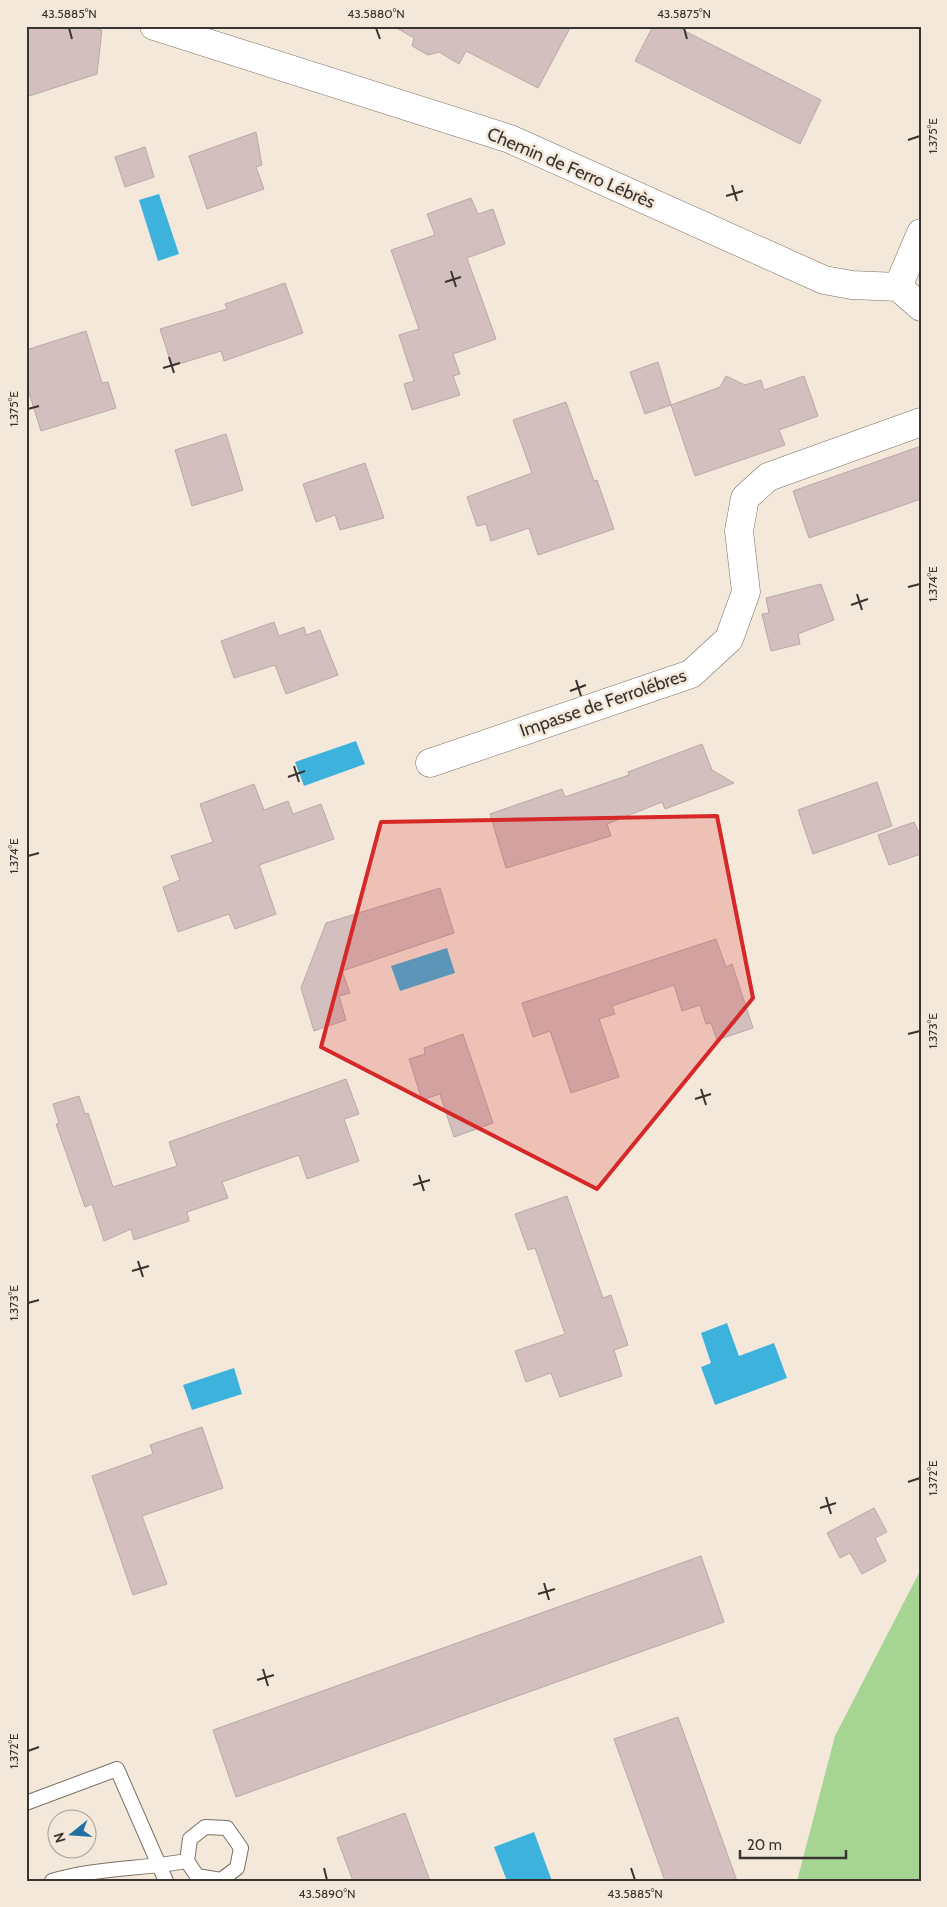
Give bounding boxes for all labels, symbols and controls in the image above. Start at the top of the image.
text: 43.5885°N [41,6,97,21]
text: 43.5880°N [347,6,405,21]
text: 43.5875°N [657,6,711,21]
text: 1.375°E [925,118,940,154]
street label: Chemin de Ferro Lébrès [484,123,658,213]
text: 1.375°E [6,391,21,427]
text: 1.374°E [925,566,940,602]
street label: Impasse de Ferrolébres [517,664,689,742]
text: 1.374°E [6,838,21,874]
text: 1.373°E [925,1013,940,1049]
text: 1.373°E [6,1285,21,1321]
text: 1.372°E [925,1460,940,1496]
text: 1.372°E [6,1733,21,1769]
north arrow [48,1810,98,1860]
scale bar [740,1827,846,1859]
text: N [50,1830,70,1845]
text: 20 m [747,1836,782,1854]
text: 43.5890°N [299,1886,355,1901]
text: 43.5885°N [607,1886,663,1901]

